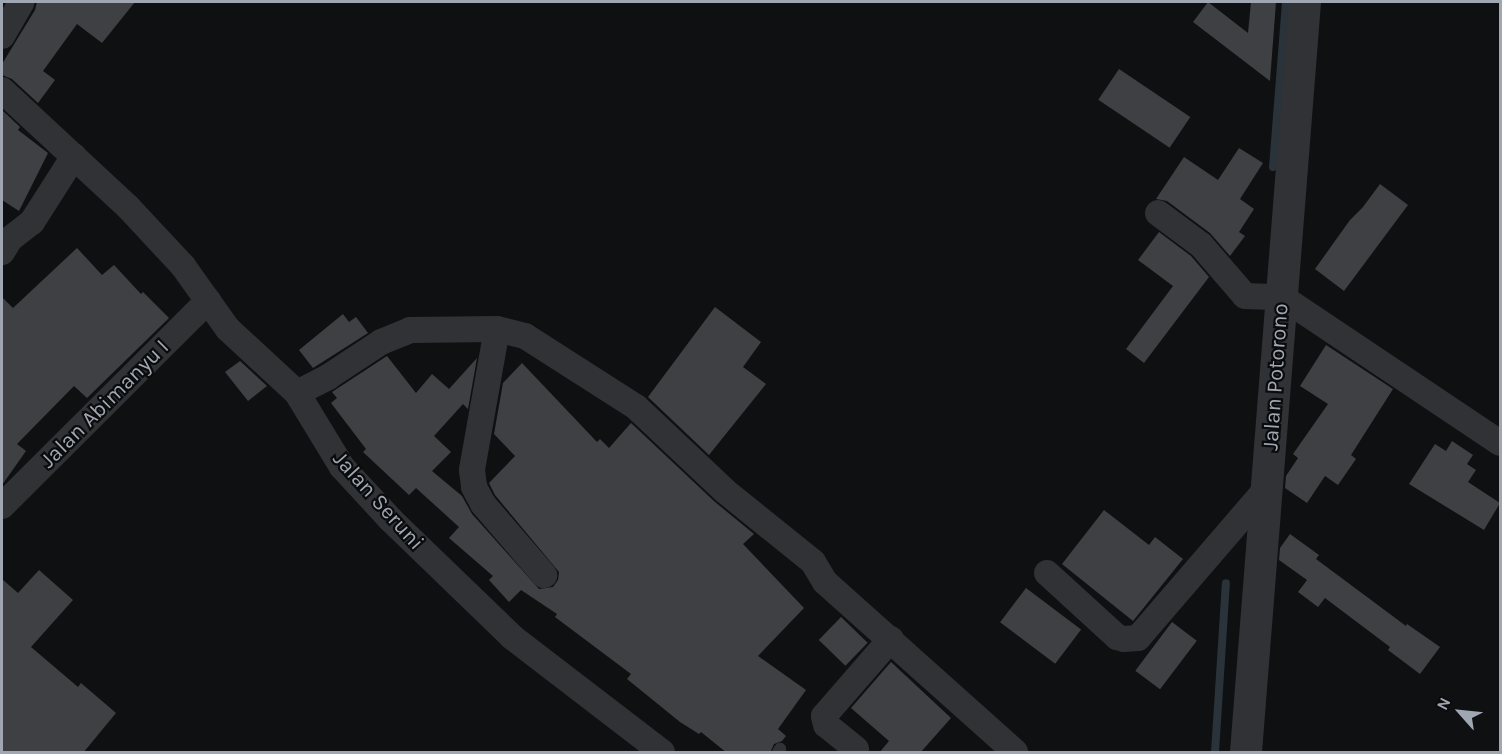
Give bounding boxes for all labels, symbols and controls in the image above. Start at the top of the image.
street label: Jalan Potorono [1258,302,1294,452]
street label: Jalan Abimanyu I [35,334,175,474]
street label: Jalan Seruni [327,446,429,556]
north arrow [1430,682,1490,742]
text: N [1432,694,1455,713]

